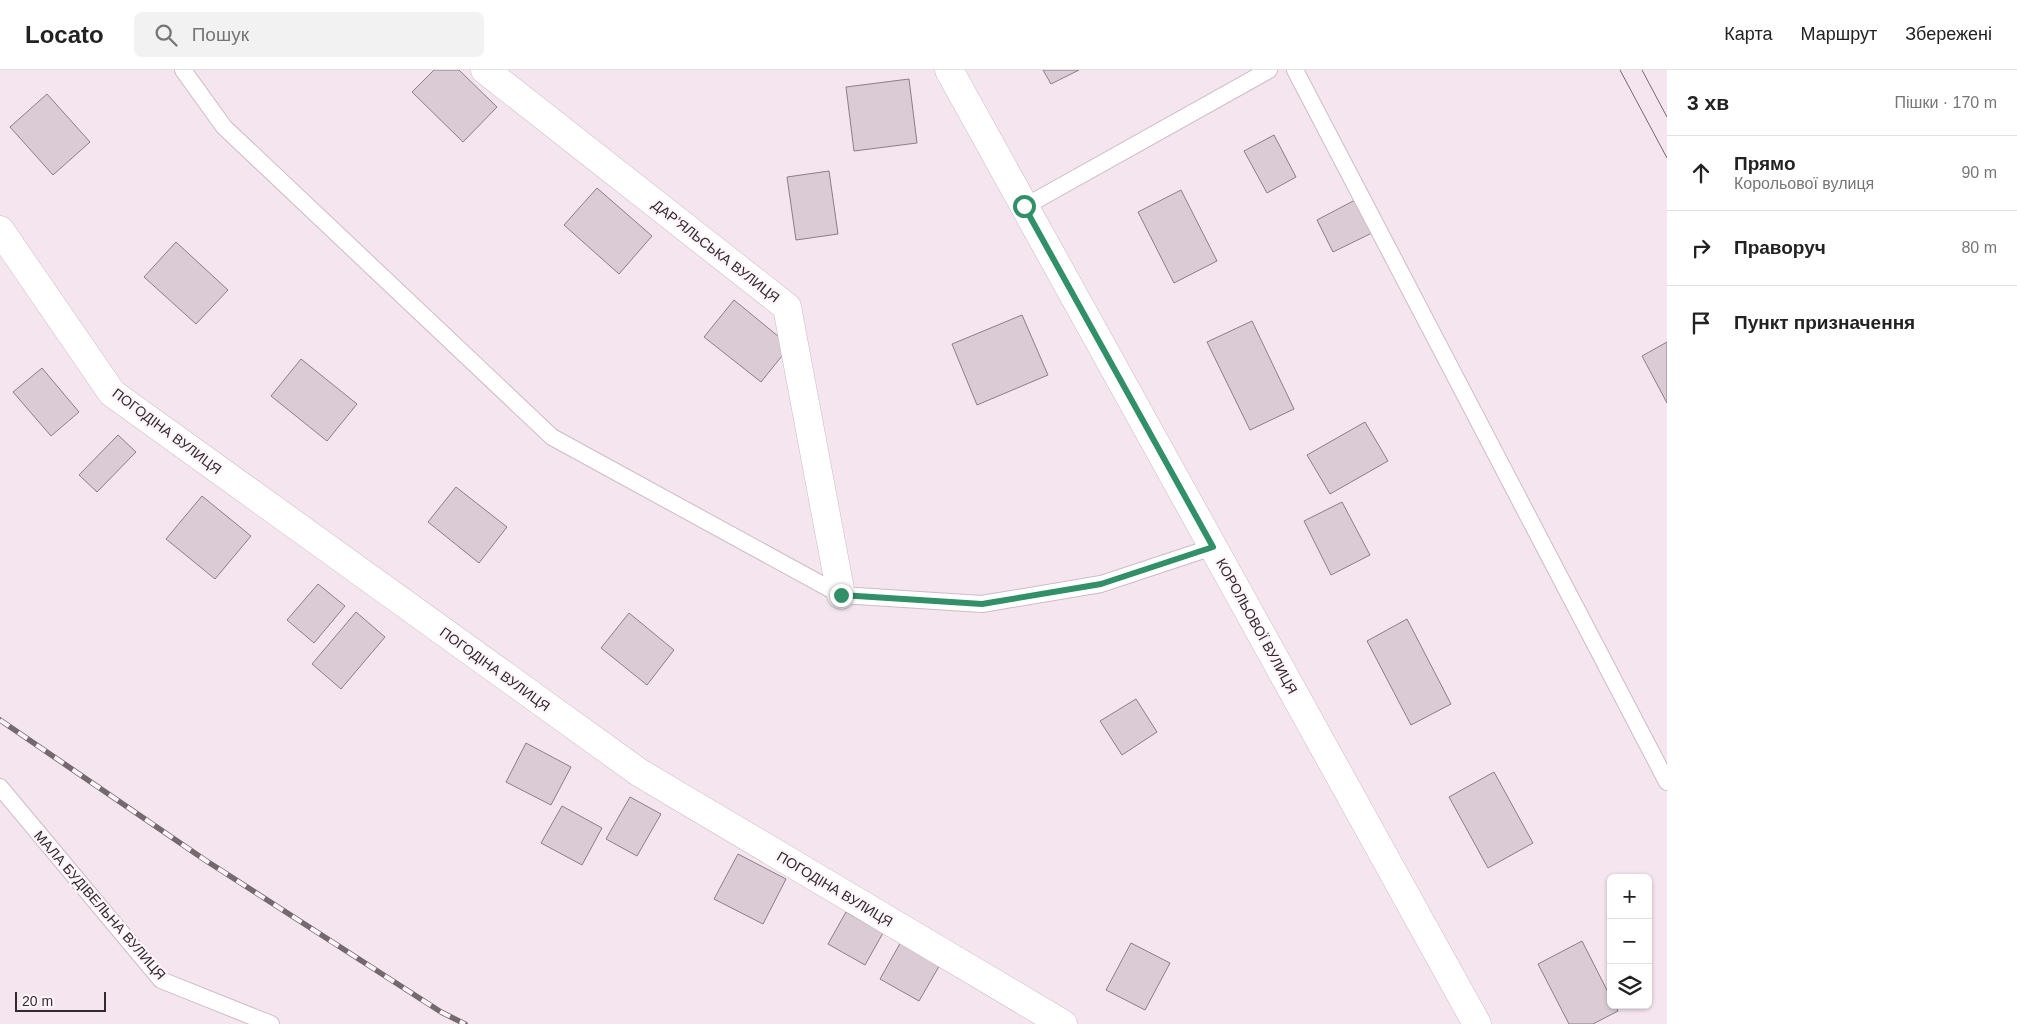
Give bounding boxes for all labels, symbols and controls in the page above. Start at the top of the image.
search box [134,12,484,57]
text: Locato [25,21,104,48]
icon: search [152,21,180,49]
text: Пошук [192,24,249,45]
text: Карта [1724,24,1772,44]
text: Маршрут [1800,24,1877,44]
text: Збережені [1905,24,1992,44]
text: 3 хв [1687,91,1729,114]
text: Пішки · 170 m [1894,94,1997,111]
text: Прямо [1734,153,1796,174]
icon: ahead [1687,159,1715,187]
text: 90 m [1961,164,1997,181]
text: Корольової вулиця [1734,175,1874,192]
route start [1013,195,1036,218]
street label: ДАР’ЯЛЬСЬКА ВУЛИЦЯ [649,196,783,306]
icon: right [1687,234,1715,262]
text: Праворуч [1734,237,1826,258]
text: 80 m [1961,239,1997,256]
icon: arrive [1687,309,1715,337]
text: Пункт призначення [1734,312,1915,333]
street label: ПОГОДІНА ВУЛИЦЯ [109,385,225,477]
street label: КОРОЛЬОВОЇ ВУЛИЦЯ [1213,556,1301,696]
route end [830,584,853,607]
street label: ПОГОДІНА ВУЛИЦЯ [437,624,553,714]
street label: МАЛА БУДІВЕЛЬНА ВУЛИЦЯ [31,827,169,983]
street label: ПОГОДІНА ВУЛИЦЯ [774,848,896,930]
map controls [1607,874,1652,1009]
button: + [1607,874,1652,919]
button: − [1607,919,1652,964]
button: layers [1607,964,1652,1009]
scale bar [15,989,106,1012]
text: 20 m [22,993,53,1009]

